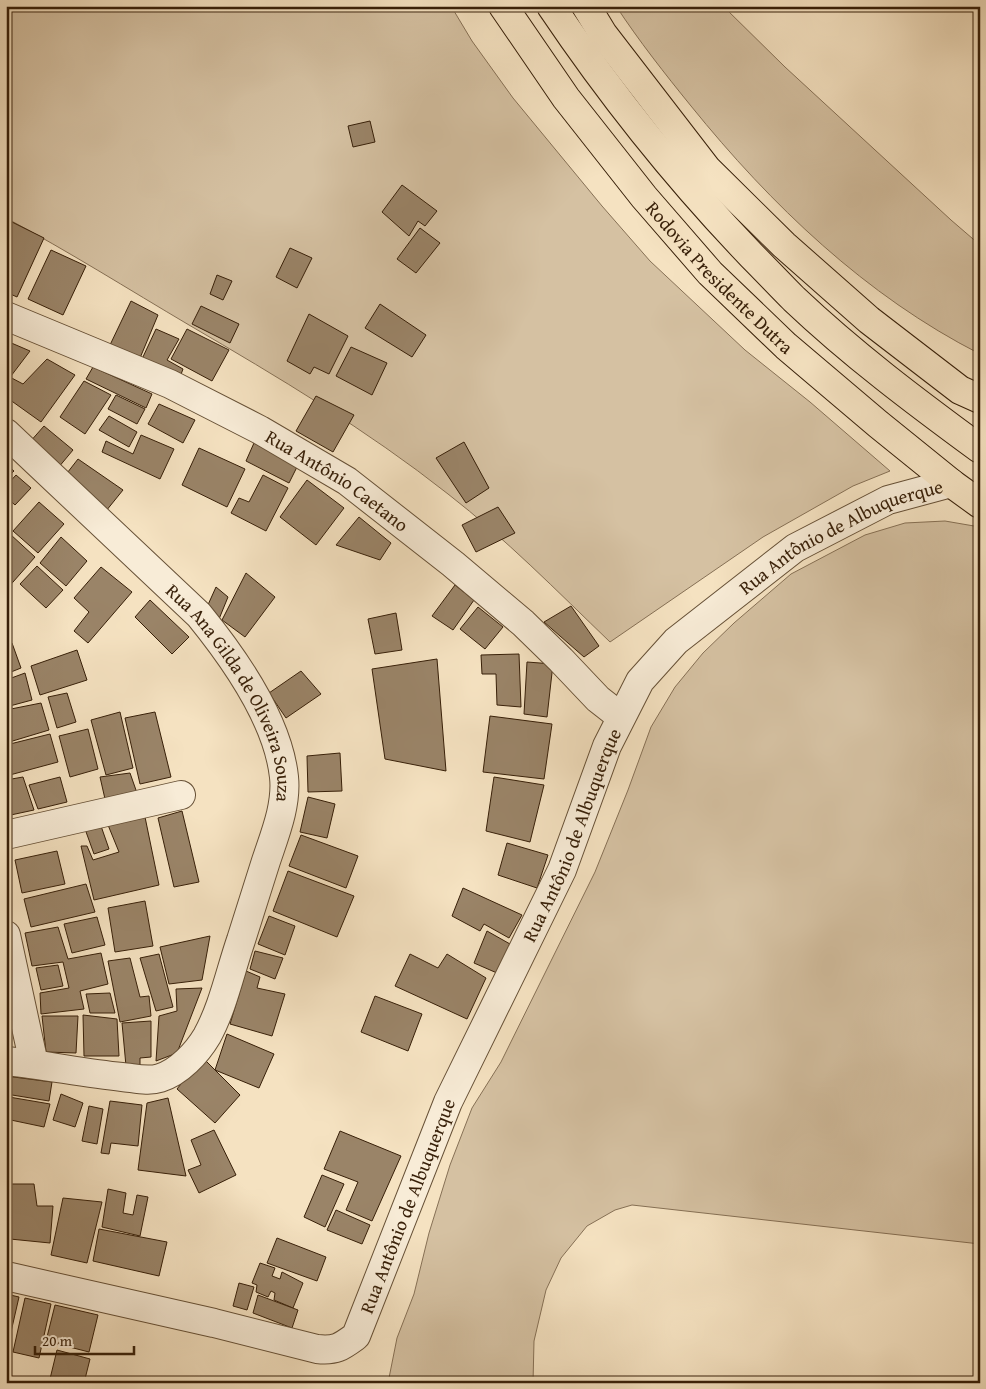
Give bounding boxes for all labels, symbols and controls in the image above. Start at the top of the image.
street label: Rodovia Presidente Dutra [639,195,799,360]
street label: Rua Antônio Caetano [260,422,415,538]
street label: Rua Antônio de Albuquerque [733,472,946,601]
street label: Rua Ana Gilda de Oliveira Souza [160,577,299,804]
street label: Rua Antônio de Albuquerque [515,723,628,947]
street label: Rua Antônio de Albuquerque [352,1094,462,1318]
scale bar [35,1324,134,1356]
text: 20 m [42,1330,73,1351]

